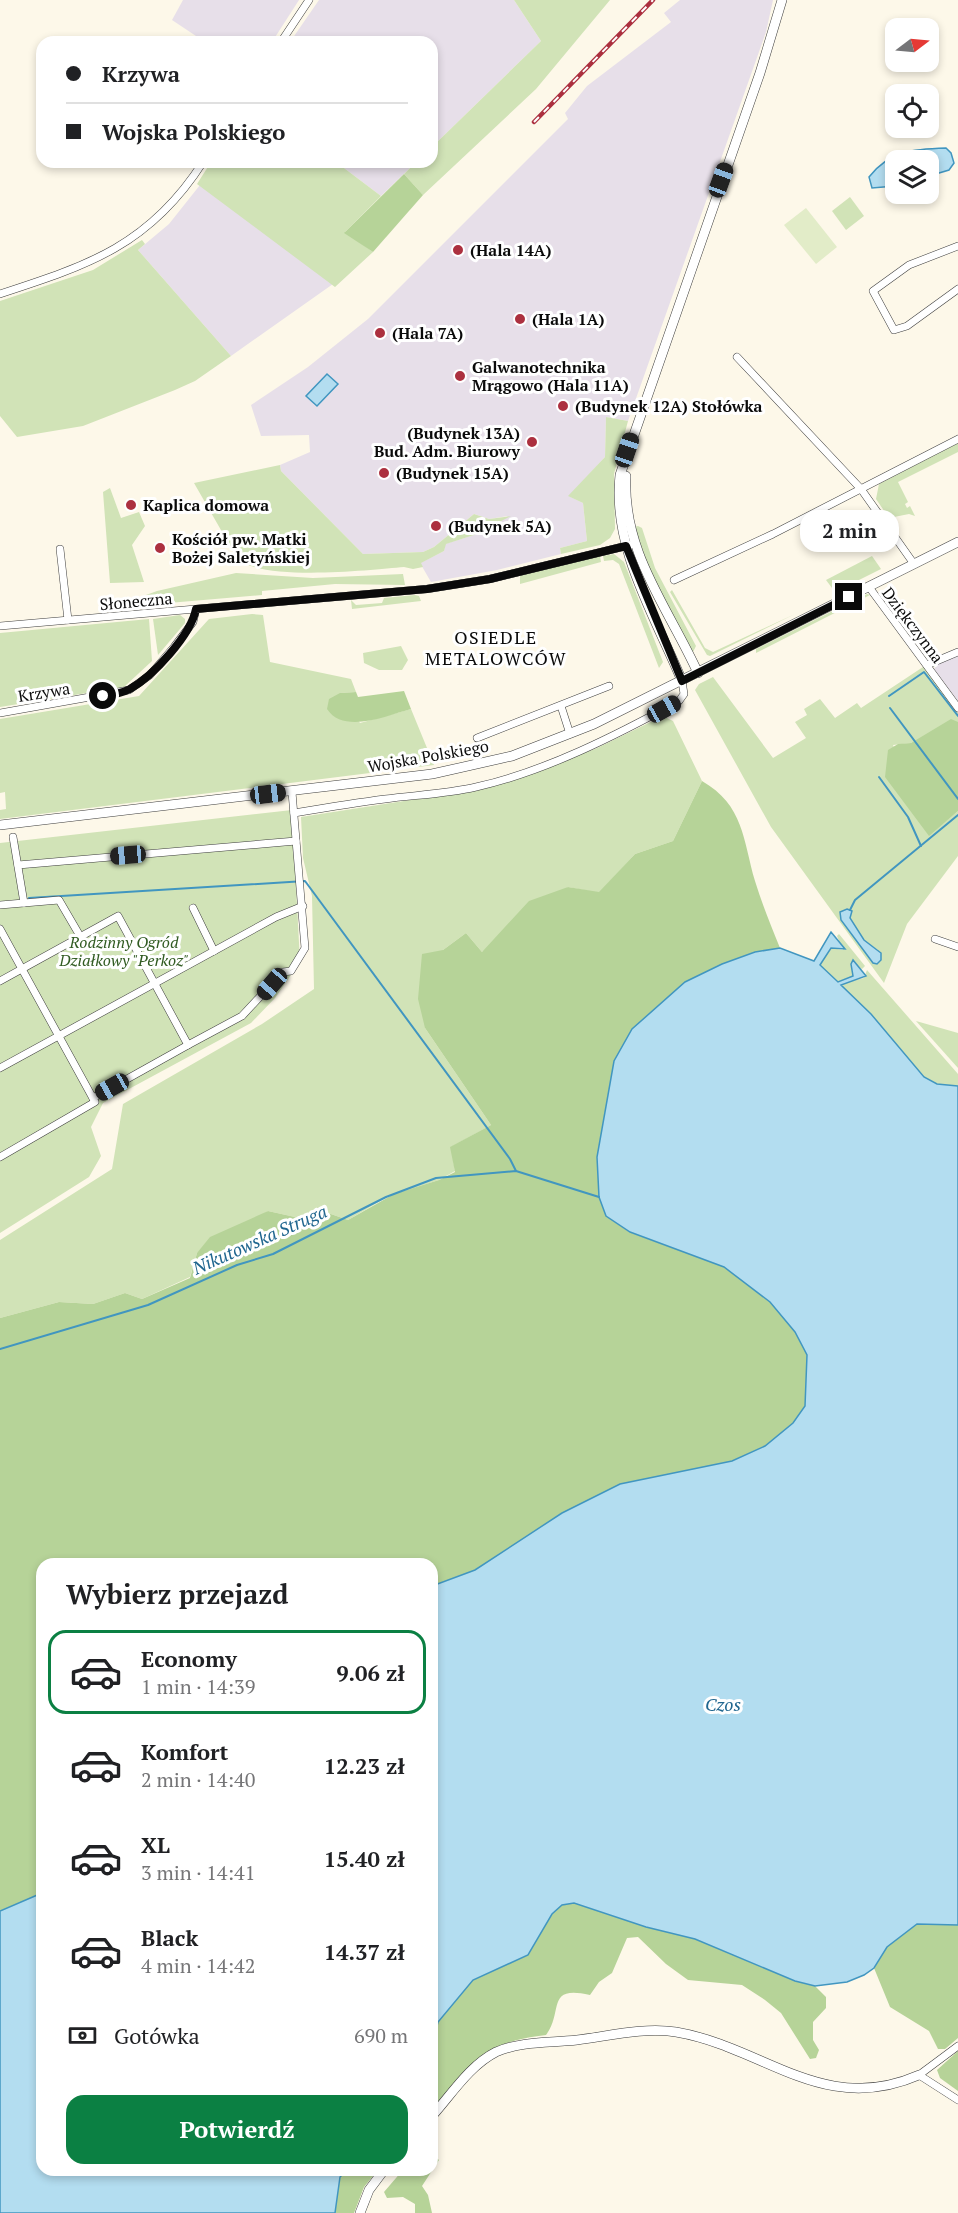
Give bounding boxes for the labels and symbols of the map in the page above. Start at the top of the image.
north arrow [885,18,939,72]
car [706,160,736,200]
place label: (Hala 14A) [470,239,552,261]
marker: (Hala 14A) [451,243,465,257]
place label: (Hala 1A) [532,308,604,330]
marker: (Hala 1A) [513,312,527,326]
place label: (Hala 7A) [392,322,463,344]
marker: (Hala 7A) [373,326,387,340]
place label: Galwanotechnika Mrągowo (Hala 11A) [472,356,629,396]
marker: Galwanotechnika Mrągowo (Hala 11A) [453,369,467,383]
place label: (Budynek 12A) Stołówka [575,395,763,417]
marker: (Budynek 12A) Stołówka [556,399,570,413]
place label: (Budynek 13A) Bud. Adm. Biurowy [374,422,521,462]
car [613,430,641,470]
marker: (Budynek 13A) Bud. Adm. Biurowy [525,435,539,449]
place label: (Budynek 15A) [396,462,509,484]
marker: (Budynek 15A) [377,466,391,480]
place label: Kaplica domowa [143,494,269,516]
marker: Kaplica domowa [124,498,138,512]
callout: 2 min [800,510,898,552]
place label: (Budynek 5A) [448,515,552,537]
marker: (Budynek 5A) [429,519,443,533]
place label: Kościół pw. Matki Bożej Saletyńskiej [172,528,310,568]
marker: Kościół pw. Matki Bożej Saletyńskiej [153,541,167,555]
route end [835,583,862,610]
street label: Dziękczynna [877,583,949,667]
street label: Słoneczna [99,587,173,615]
district label: OSIEDLE METALOWCÓW [425,625,567,670]
street label: Krzywa [16,677,72,707]
route start [89,682,116,709]
car [644,692,684,726]
street label: Wojska Polskiego [366,735,490,777]
car [249,783,287,805]
car [109,844,147,866]
park label: Rodzinny Ogród Działkowy "Perkoz" [58,931,189,971]
car [253,965,291,1003]
car [92,1070,132,1104]
water label: Nikutowska Struga [188,1199,331,1280]
water label: Czos [705,1692,741,1716]

